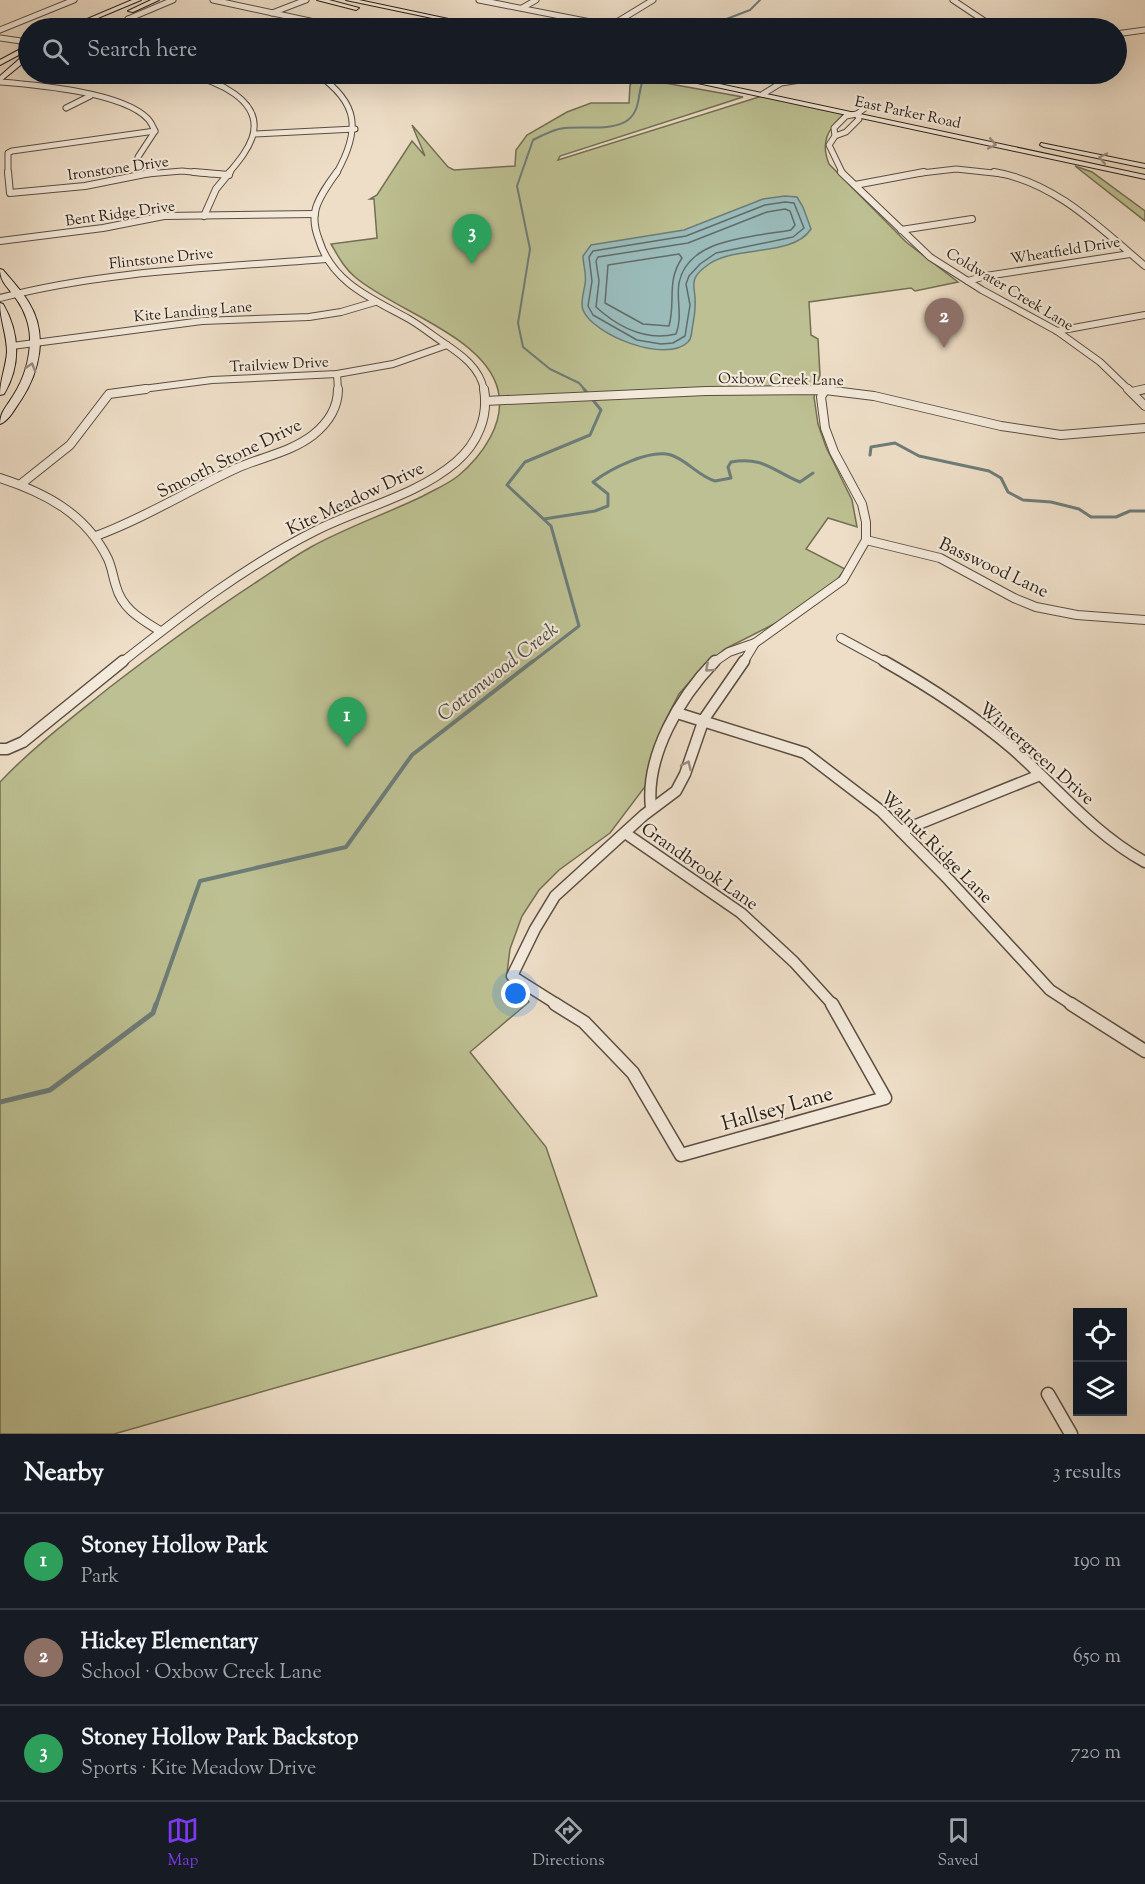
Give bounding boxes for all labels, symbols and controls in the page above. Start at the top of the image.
search box [18,18,1127,84]
icon: search [39,35,72,68]
text: Search here [87,35,197,67]
street label: East Parker Road [853,92,963,135]
one-way arrow [987,136,997,149]
street label: Ironstone Drive [66,152,170,187]
one-way arrow [1098,152,1108,165]
street label: Bent Ridge Drive [64,196,176,233]
pin: 3 [452,214,492,264]
street label: Wheatfield Drive [1009,232,1122,271]
street label: Flintstone Drive [108,244,214,275]
street label: Coldwater Creek Lane [941,244,1077,337]
street label: Kite Landing Lane [133,297,253,328]
pin: 2 [924,298,964,348]
street label: Trailview Drive [229,352,329,379]
one-way arrow [24,362,36,373]
street label: Oxbow Creek Lane [718,369,844,392]
street label: Smooth Stone Drive [153,413,307,506]
street label: Kite Meadow Drive [283,457,429,543]
street label: Basswood Lane [934,532,1052,606]
water label: Cottonwood Creek [432,616,565,730]
one-way arrow [705,661,716,672]
street label: Wintergreen Drive [972,697,1099,812]
pin: 1 [328,698,366,747]
one-way arrow [680,761,692,772]
street label: Walnut Ridge Lane [873,786,998,911]
street label: Grandbrook Lane [635,817,763,918]
your location [501,979,530,1008]
street label: Hallsey Lane [718,1080,837,1140]
map controls [1073,1308,1127,1416]
button: locate [1073,1308,1127,1362]
button: layers [1073,1362,1127,1416]
text: Nearby [24,1455,104,1492]
text: 3 results [1052,1459,1121,1488]
text: Stoney Hollow Park [81,1531,268,1563]
text: 1 [40,1547,47,1576]
text: 190 m [1073,1547,1121,1576]
text: Park [81,1563,119,1592]
text: Hickey Elementary [81,1627,259,1659]
text: 2 [39,1643,48,1672]
text: 650 m [1073,1643,1121,1672]
text: School · Oxbow Creek Lane [81,1659,322,1688]
text: Stoney Hollow Park Backstop [81,1723,358,1755]
text: 3 [39,1739,48,1768]
text: 720 m [1070,1739,1121,1768]
text: Sports · Kite Meadow Drive [81,1755,316,1784]
tab: Map [166,1814,199,1873]
tab: Directions [532,1814,605,1873]
tab: Saved [937,1814,979,1873]

